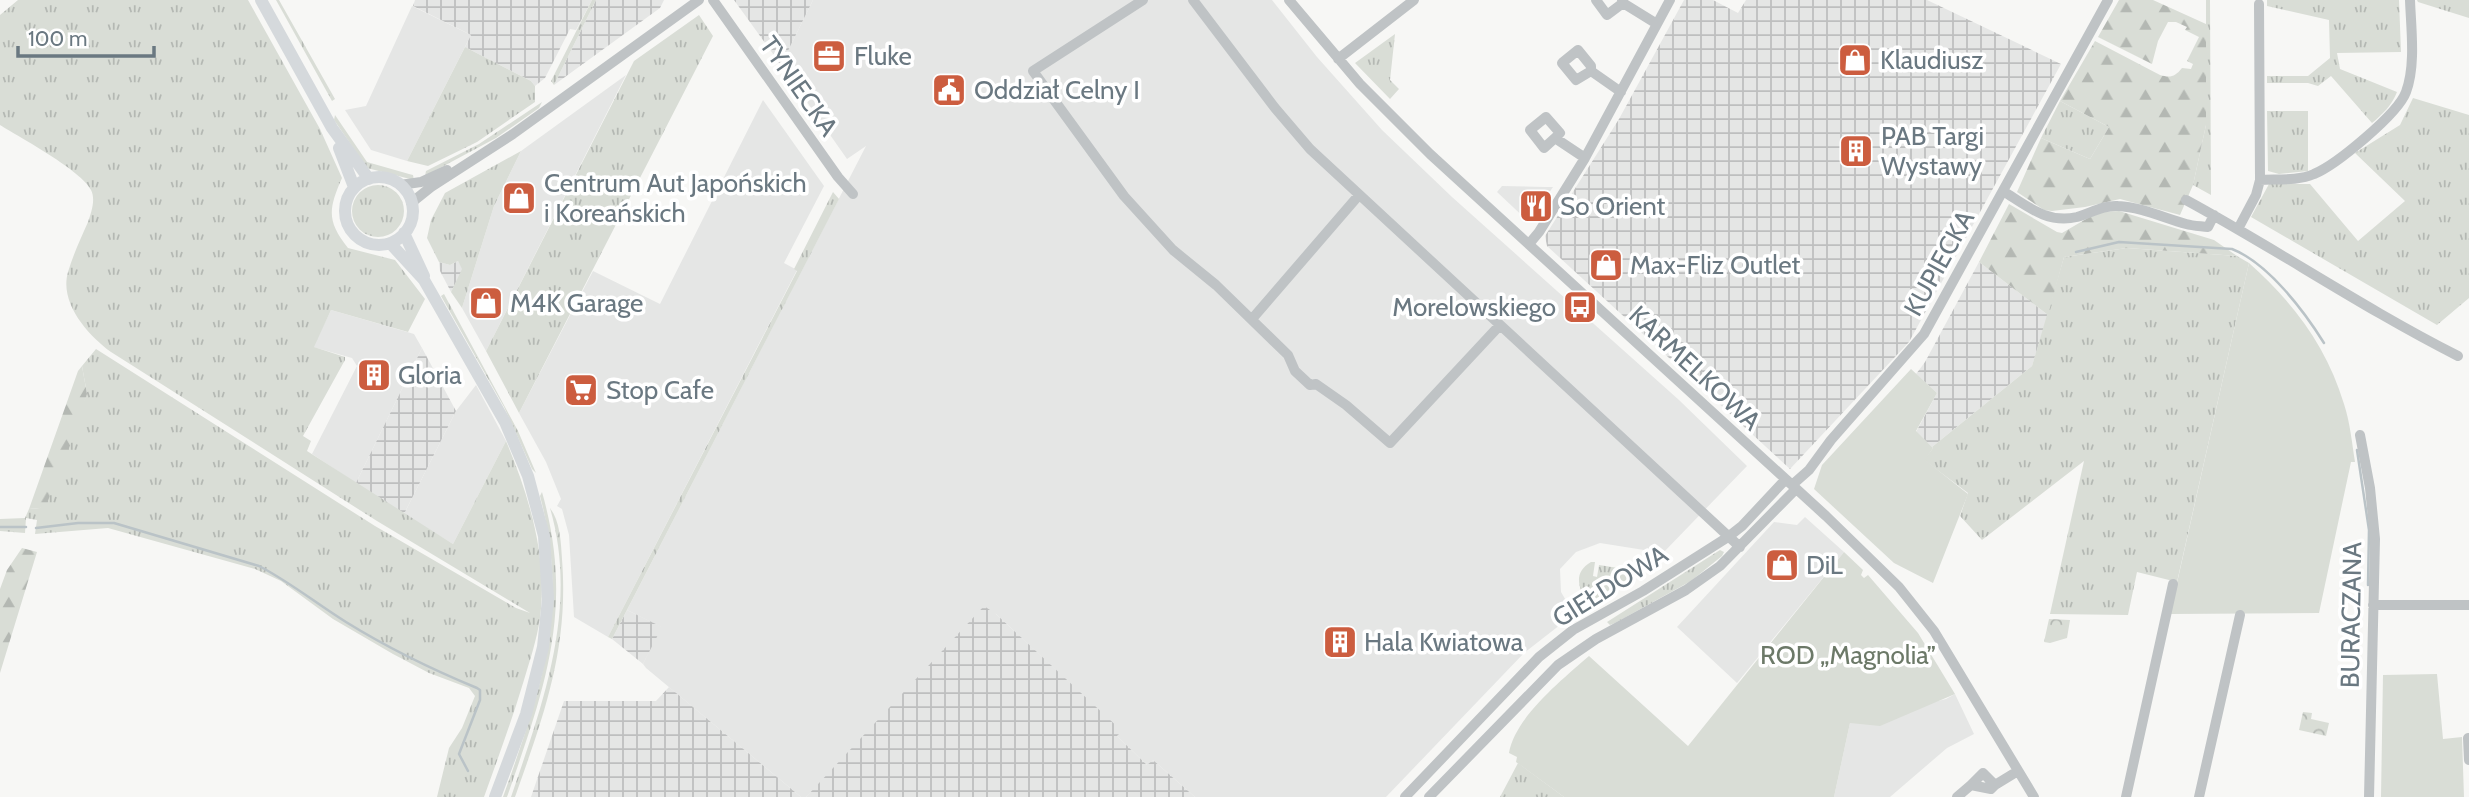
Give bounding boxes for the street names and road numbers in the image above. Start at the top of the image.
street label: TYNIECKA [753,30,845,142]
street label: KUPIECKA [1897,205,1981,321]
street label: KARMELKOWA [1623,299,1767,437]
street label: GIEŁDOWA [1546,538,1674,634]
street label: BURACZANA [2334,542,2368,688]

